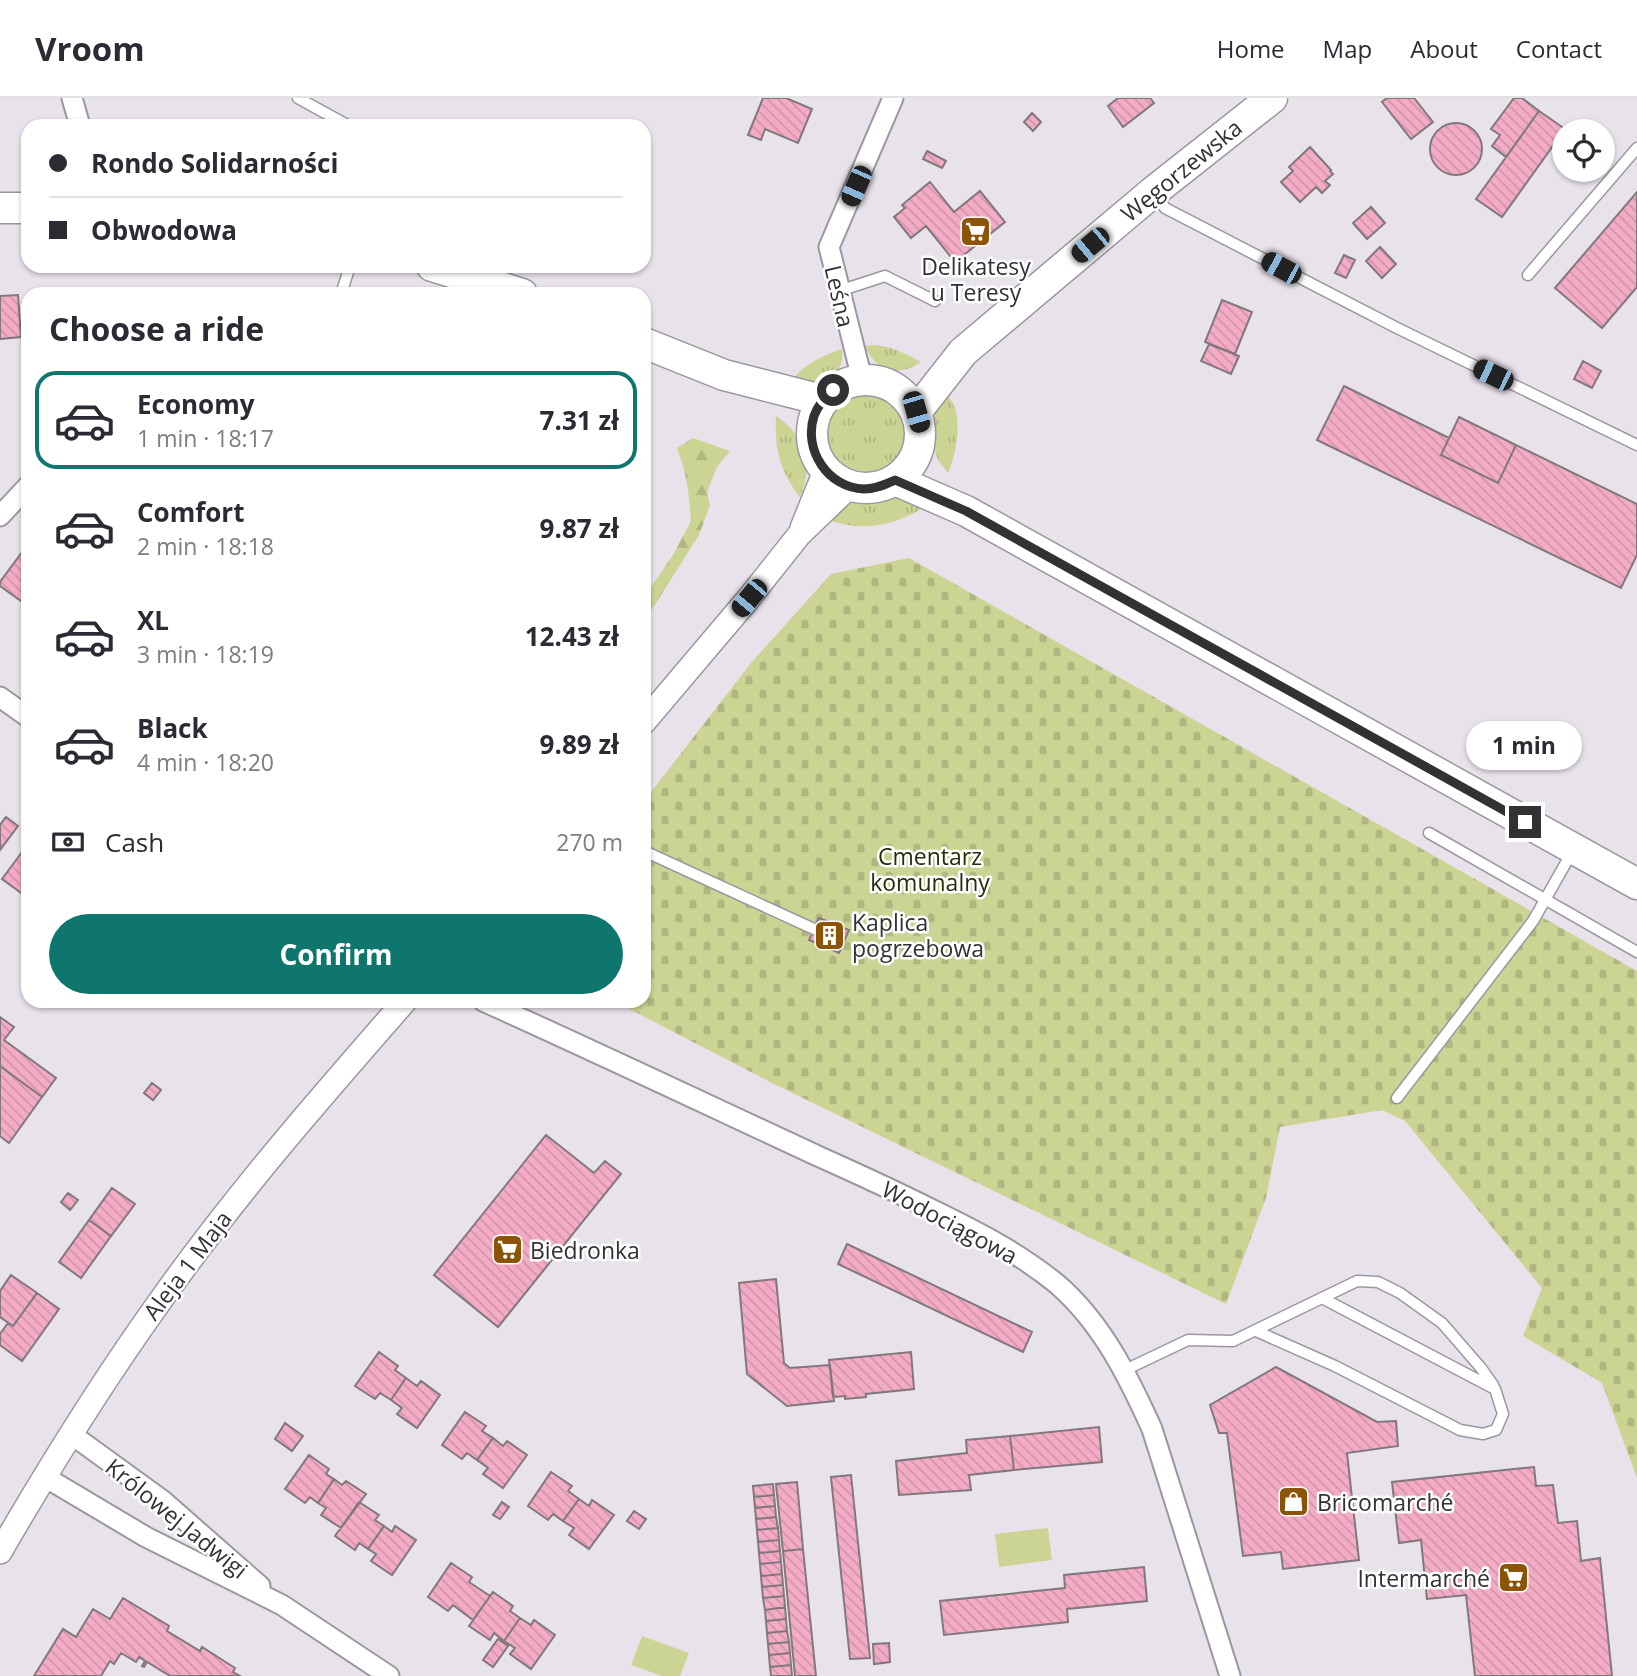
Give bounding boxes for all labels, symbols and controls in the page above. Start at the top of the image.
text: Vroom [35,26,145,71]
text: Home [1217,32,1285,65]
text: Map [1323,32,1372,65]
text: About [1410,32,1478,65]
text: Contact [1516,32,1602,65]
street label: Węgorzewska [1114,111,1248,229]
map controls [1552,119,1615,182]
button: locate [1552,119,1615,182]
text: Rondo Solidarności [91,145,338,181]
car [838,163,875,209]
text: Obwodowa [91,212,237,248]
supermarket icon: Delikatesy u Teresy [959,215,993,249]
car [1068,223,1113,267]
car [1258,249,1305,287]
place label: Delikatesy u Teresy [921,250,1031,308]
street label: Leśna [817,262,863,330]
text: Choose a ride [49,307,264,350]
car [1470,356,1517,394]
route start [817,374,849,406]
text: Economy [137,386,255,422]
icon: car [53,389,116,452]
car [901,389,932,435]
text: 7.31 zł [540,402,619,438]
text: 1 min · 18:17 [137,422,274,454]
text: Comfort [137,494,244,530]
icon: car [53,497,116,560]
text: 9.87 zł [540,510,619,546]
text: 2 min · 18:18 [137,530,274,562]
car [728,575,771,621]
text: XL [137,602,169,638]
icon: car [53,605,116,668]
text: 12.43 zł [525,618,619,654]
text: 3 min · 18:19 [137,638,274,670]
text: Black [137,710,208,746]
icon: car [53,713,116,776]
callout: 1 min [1467,720,1583,770]
text: 9.89 zł [540,726,619,762]
text: 1 min [1492,729,1556,761]
text: 4 min · 18:20 [137,746,274,778]
route end [1509,806,1541,838]
icon: cash [49,823,87,861]
text: Cash [105,824,164,860]
text: 270 m [556,826,623,858]
park label: Cmentarz komunalny [870,840,990,898]
place label: Kaplica pogrzebowa [852,906,984,964]
button: Confirm [49,914,623,994]
building icon: Kaplica pogrzebowa [812,918,846,952]
street label: Wodociągowa [876,1173,1024,1271]
street label: Aleja 1 Maja [135,1204,239,1326]
supermarket icon: Biedronka [490,1233,524,1267]
place label: Biedronka [530,1234,640,1266]
street label: Królowej Jadwigi [99,1451,255,1585]
shop icon: Bricomarché [1277,1485,1311,1519]
place label: Bricomarché [1317,1486,1453,1518]
supermarket icon: Intermarché [1496,1561,1530,1595]
place label: Intermarché [1357,1562,1490,1594]

